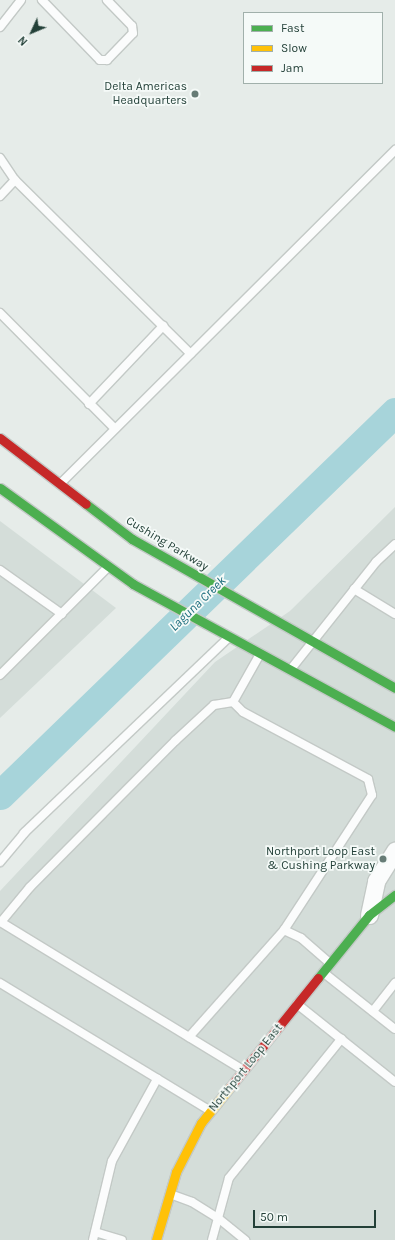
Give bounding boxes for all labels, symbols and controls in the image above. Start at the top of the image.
north arrow [12,12,52,52]
legend [243,12,383,84]
text: Fast [281,21,304,35]
text: N [16,33,30,48]
text: Slow [281,41,307,55]
text: Jam [281,61,304,75]
place label: Delta Americas Headquarters [104,80,187,108]
marker: Delta Americas Headquarters [190,89,200,99]
street label: Cushing Parkway [123,514,211,574]
water label: Laguna Creek [167,573,229,635]
place label: Northport Loop East & Cushing Parkway [266,845,375,873]
marker: Northport Loop East & Cushing Parkway [378,854,388,864]
street label: Northport Loop East [206,1021,286,1115]
scale bar [255,1202,378,1228]
text: 50 m [260,1210,288,1224]

